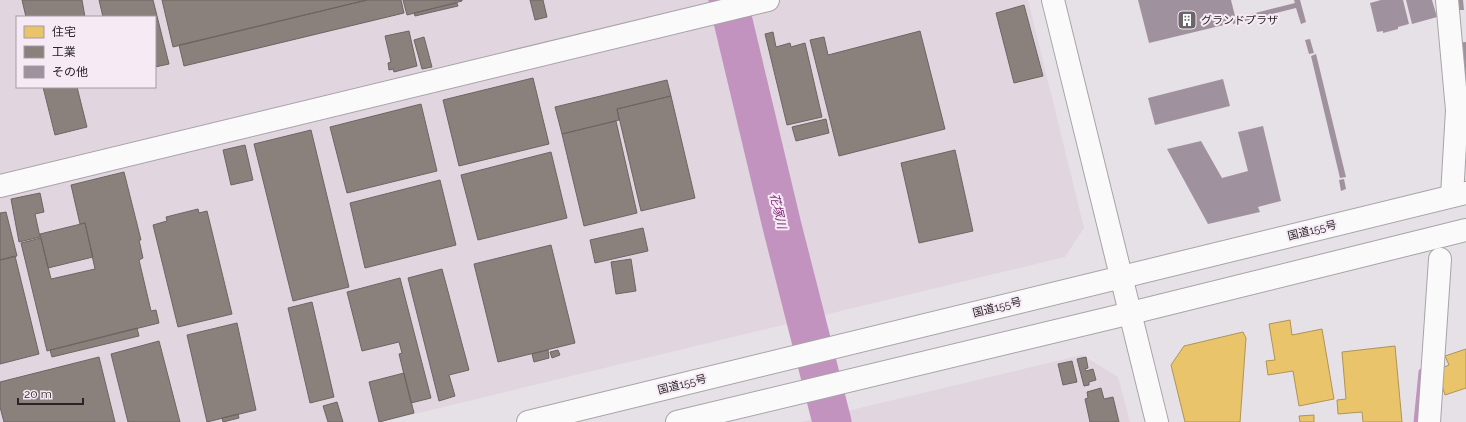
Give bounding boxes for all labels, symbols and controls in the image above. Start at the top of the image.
building icon: グランドプラザ [1176,9,1198,31]
place label: グランドプラザ [1201,14,1278,27]
legend [16,16,156,88]
text: 住宅 [52,25,76,39]
text: 工業 [52,45,76,59]
text: その他 [52,65,88,79]
water label: 花塚川 [767,192,789,232]
street label: 国道155号 [1286,218,1338,243]
street label: 国道155号 [971,295,1023,320]
street label: 国道155号 [656,372,708,397]
scale bar [18,380,83,406]
text: 20 m [24,387,52,401]

